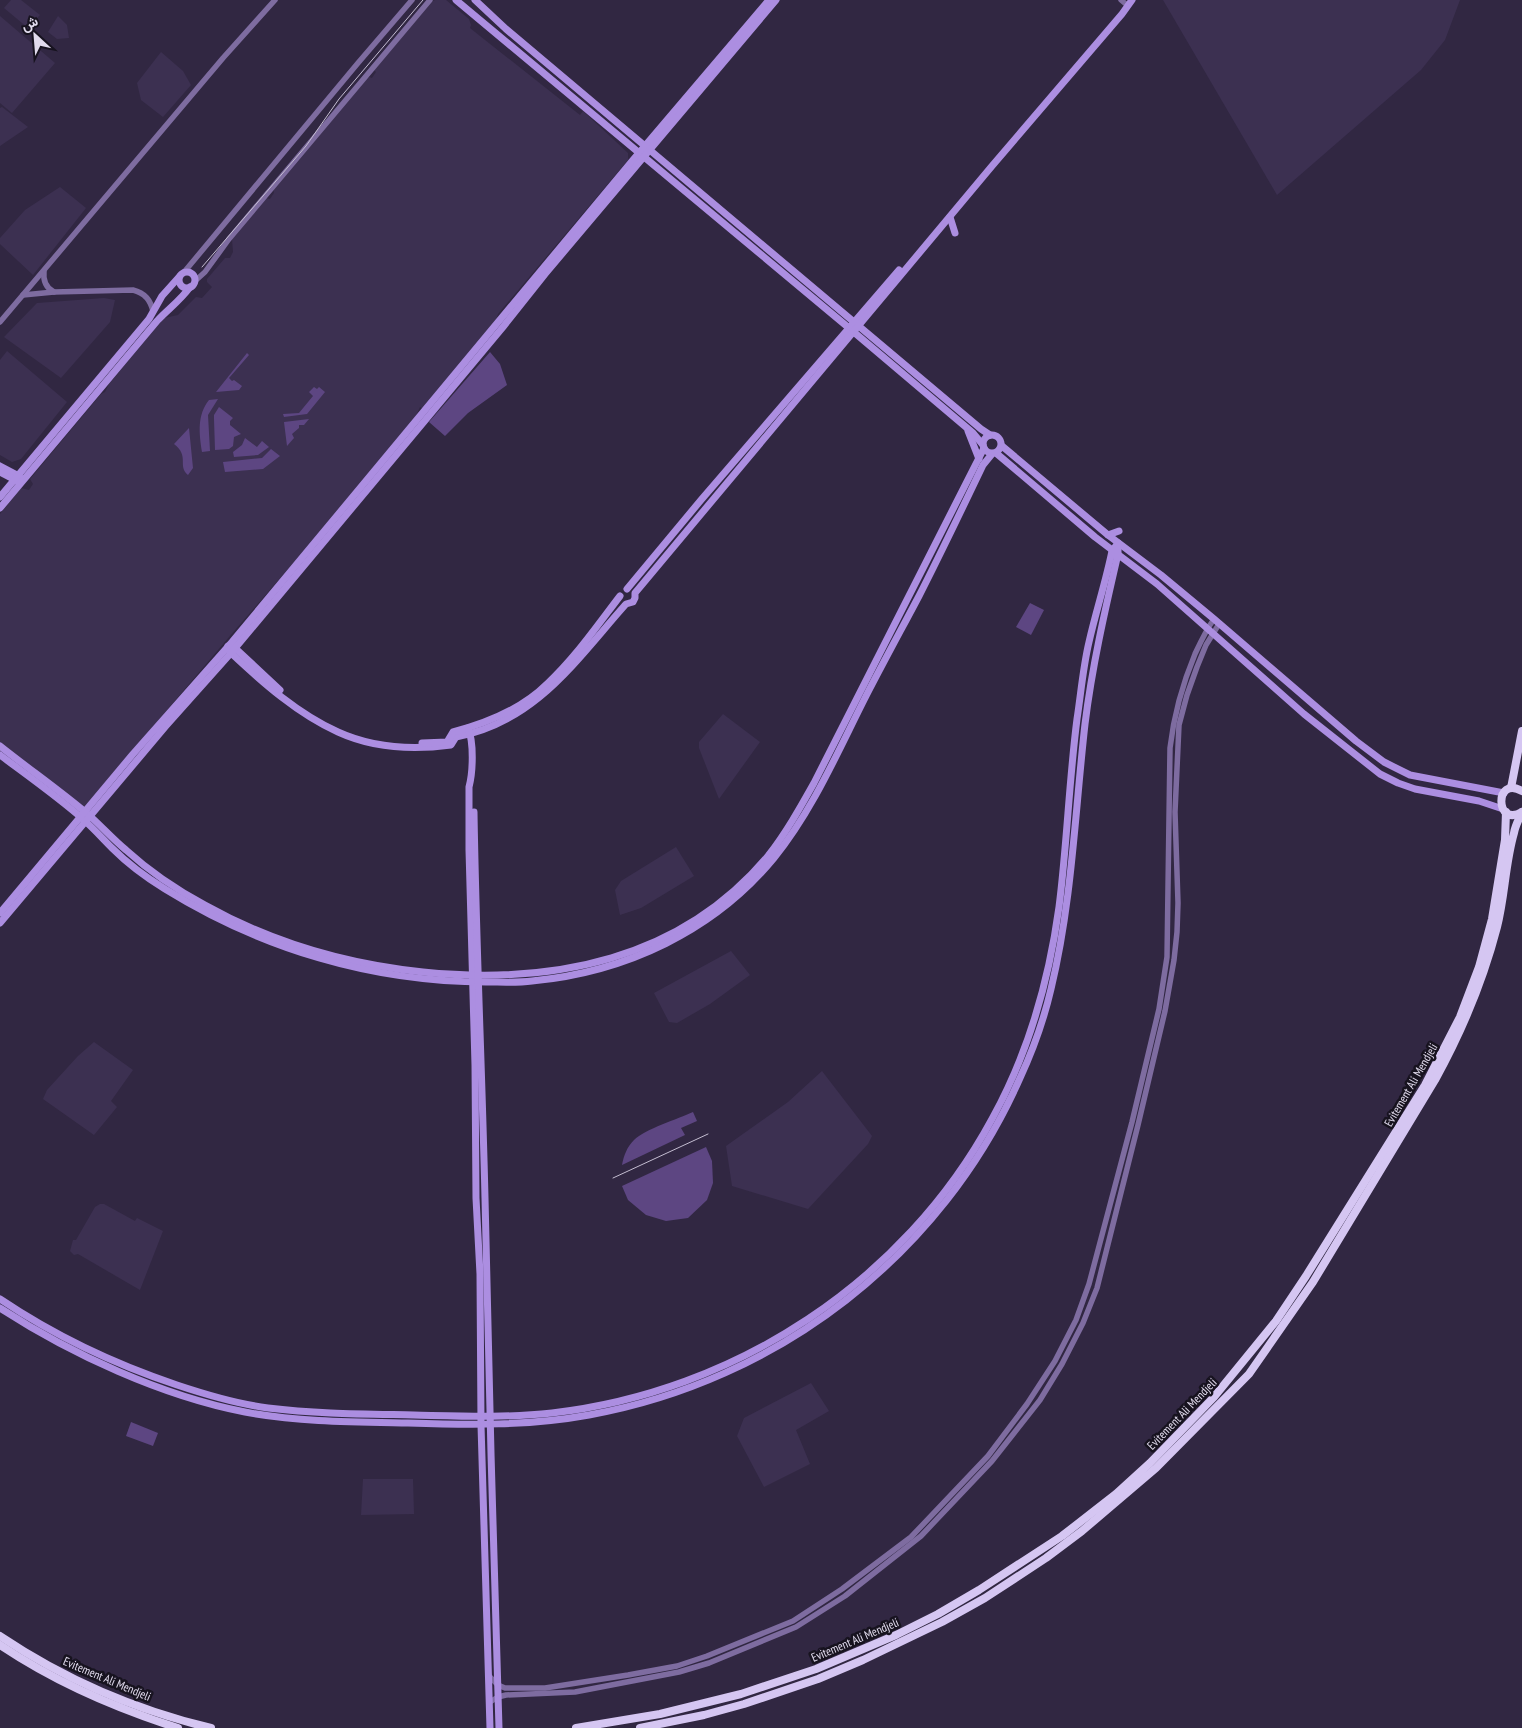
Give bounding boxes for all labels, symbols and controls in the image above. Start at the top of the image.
north arrow [10,10,60,60]
text: ش [18,11,41,35]
street label: Evitement Ali Mendjeli [1381,1040,1440,1129]
street label: Evitement Ali Mendjeli [1144,1375,1220,1453]
street label: Evitement Ali Mendjeli [809,1614,901,1665]
street label: Evitement Ali Mendjeli [61,1653,153,1704]

